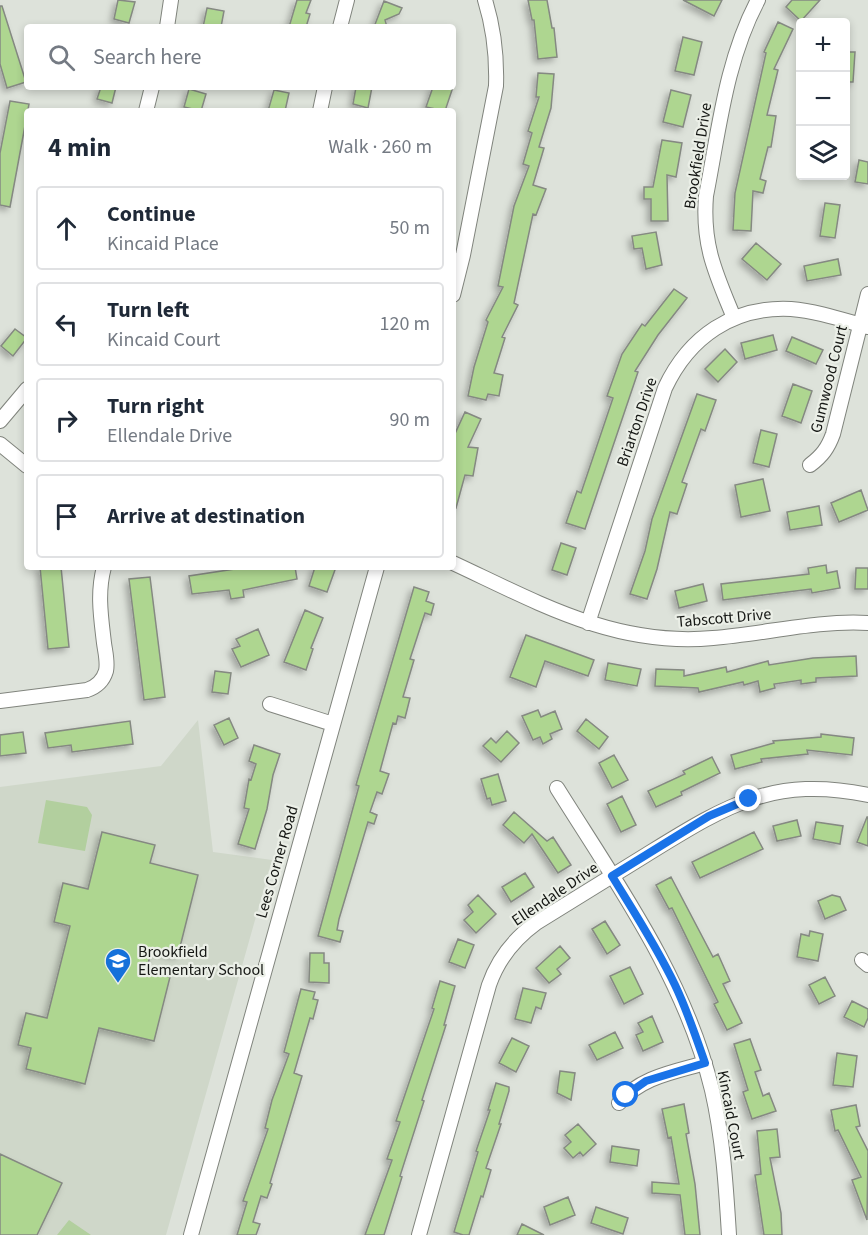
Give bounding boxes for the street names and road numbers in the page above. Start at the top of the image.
street label: Brookfield Drive [679,101,717,211]
street label: Gumwood Court [805,322,853,435]
street label: Briarton Drive [611,374,663,470]
street label: Tabscott Drive [676,603,772,633]
street label: Lees Corner Road [250,803,304,921]
street label: Ellendale Drive [507,857,603,931]
street label: Kincaid Court [712,1068,751,1162]

